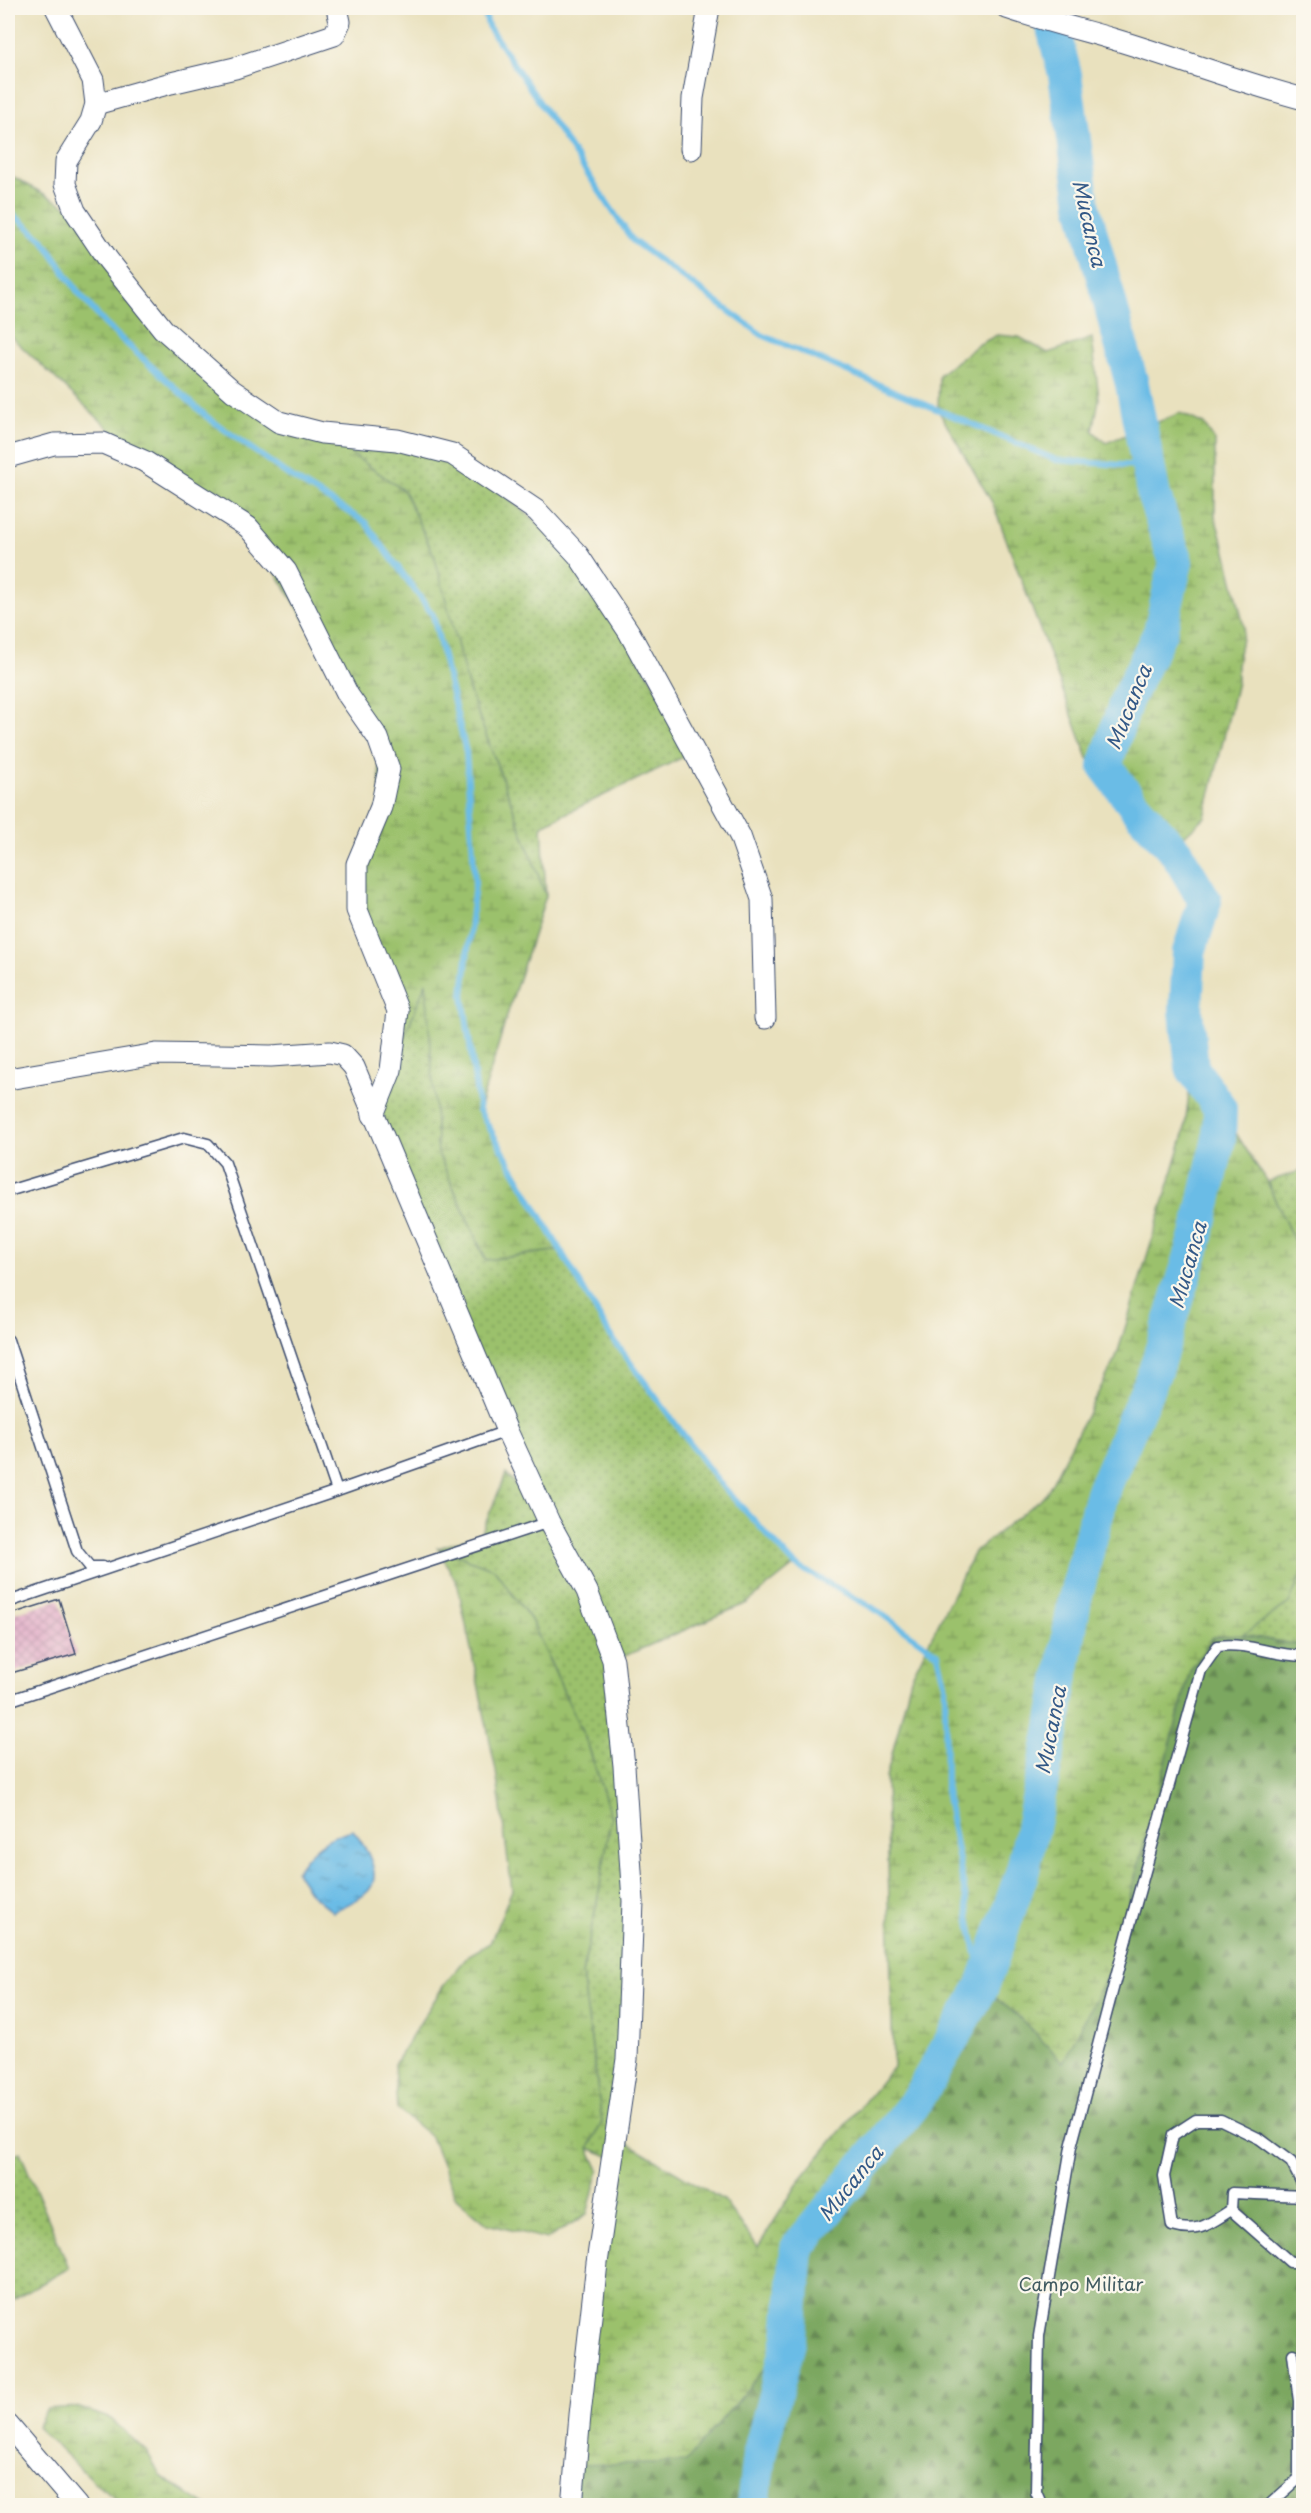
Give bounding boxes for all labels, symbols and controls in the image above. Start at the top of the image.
water label: Mucanca [1065,176,1115,270]
water label: Mucanca [1097,660,1159,754]
water label: Mucanca [1160,1218,1214,1312]
water label: Mucanca [1027,1683,1073,1777]
water label: Mucanca [810,2139,890,2227]
park label: Campo Militar [1019,2270,1144,2297]

